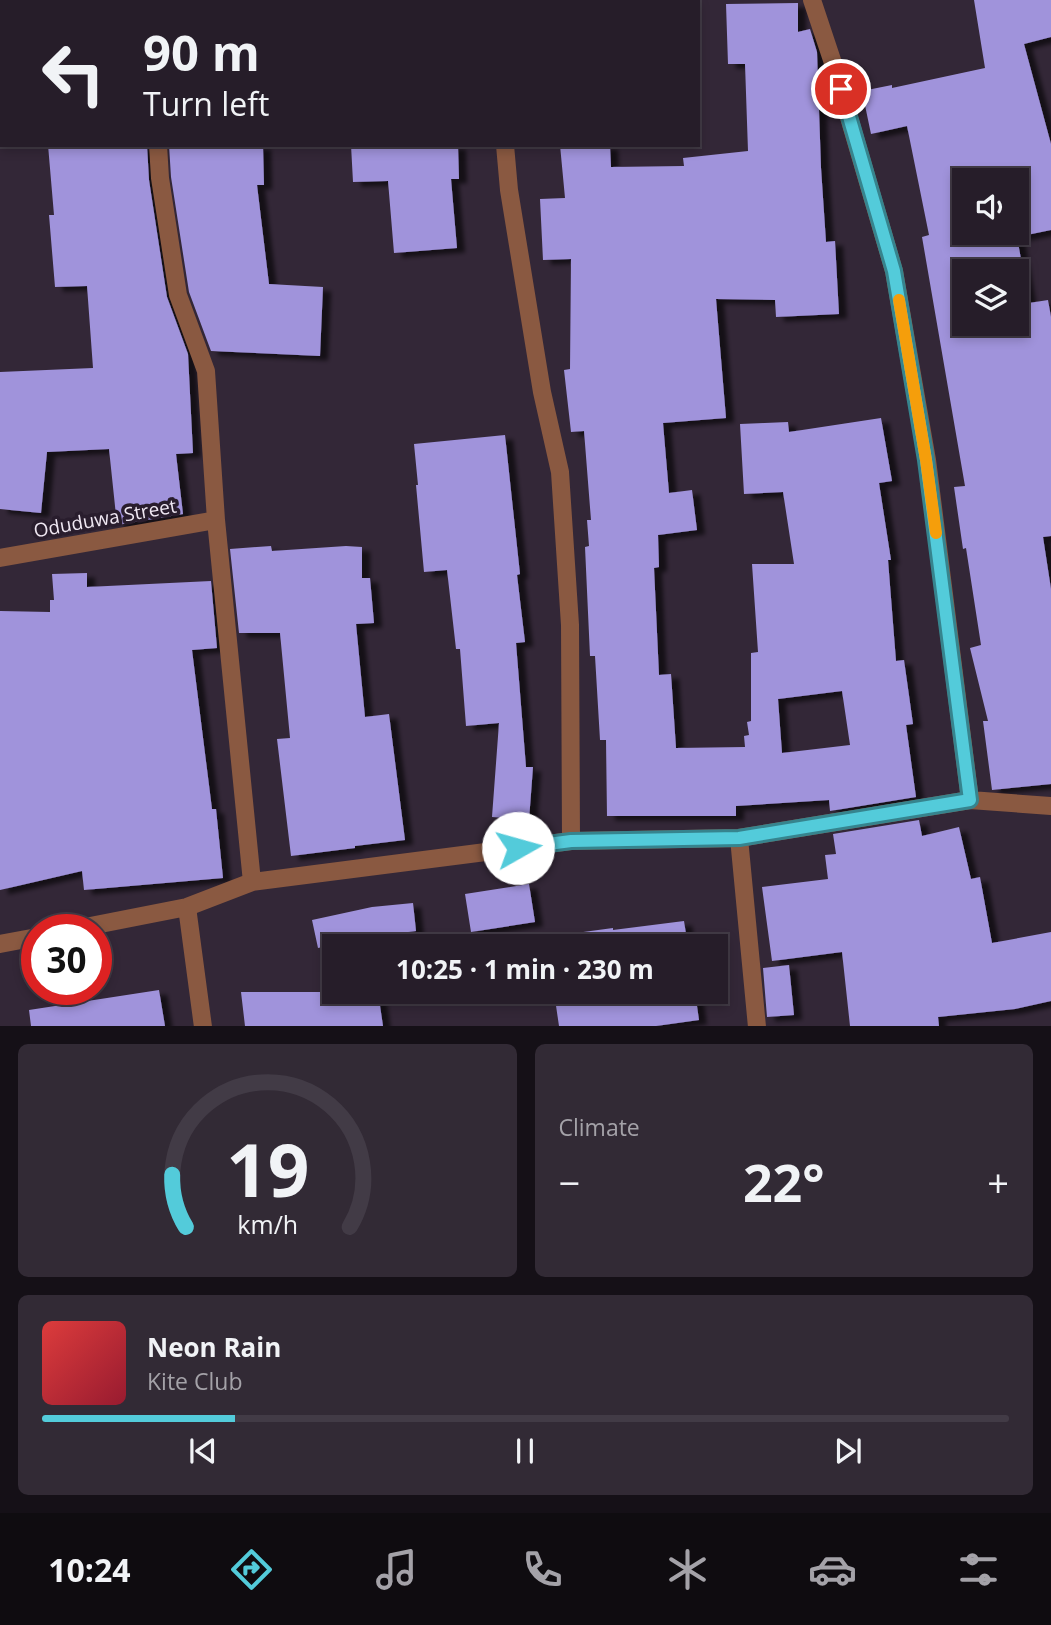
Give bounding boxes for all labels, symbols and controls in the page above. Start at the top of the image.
text: 90 m [143,19,260,85]
icon: left [28,28,119,119]
pin [811,59,871,119]
icon: arrive [822,70,860,108]
text: Turn left [143,82,269,125]
map controls [952,168,1029,336]
button: sound [952,168,1029,245]
button: layers [952,259,1029,336]
street label: Oduduwa Street [32,493,179,543]
position arrow [481,811,555,885]
speed limit sign: 30 [21,914,112,1005]
text: 10:25 · 1 min · 230 m [396,951,654,987]
text: Climate [559,1111,640,1143]
text: 19 [226,1119,309,1218]
text: 22° [743,1146,825,1217]
text: − [559,1156,580,1208]
text: + [987,1156,1009,1208]
text: km/h [237,1206,298,1240]
text: Neon Rain [147,1329,281,1365]
text: Kite Club [147,1365,242,1397]
icon: previous [184,1432,222,1470]
icon: pause [506,1432,544,1470]
icon: next [829,1432,867,1470]
icon: directions [227,1545,276,1594]
icon: music [372,1545,421,1594]
icon: phone [518,1545,567,1594]
icon: climate [663,1545,712,1594]
icon: car [808,1545,857,1594]
icon: filters [954,1545,1003,1594]
text: 10:24 [48,1548,131,1591]

